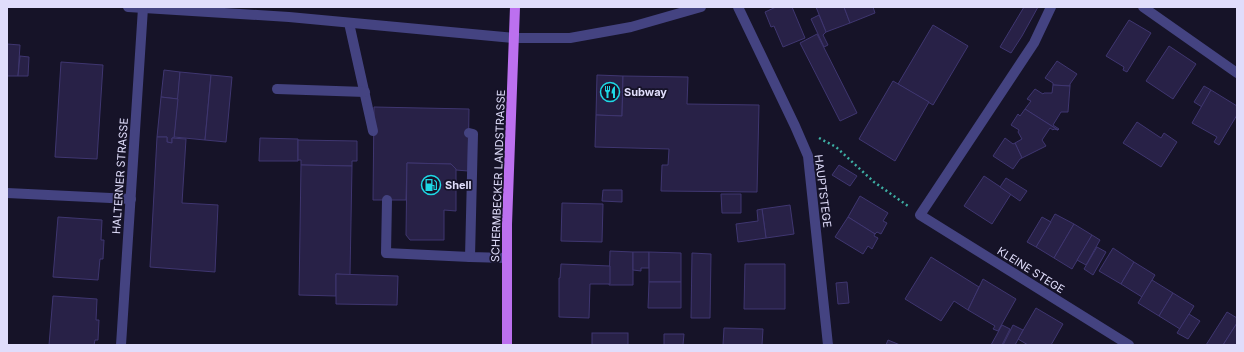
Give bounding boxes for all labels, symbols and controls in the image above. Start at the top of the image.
restaurant icon: Subway [599,81,621,103]
place label: Subway [624,85,667,99]
street label: SCHERMBECKER LANDSTRASSE [488,90,508,262]
street label: HALTERNER STRASSE [109,117,131,235]
street label: HAUPTSTEGE [812,154,834,228]
fuel station icon: Shell [420,174,442,196]
place label: Shell [445,178,472,192]
street label: KLEINE STEGE [995,244,1067,296]

